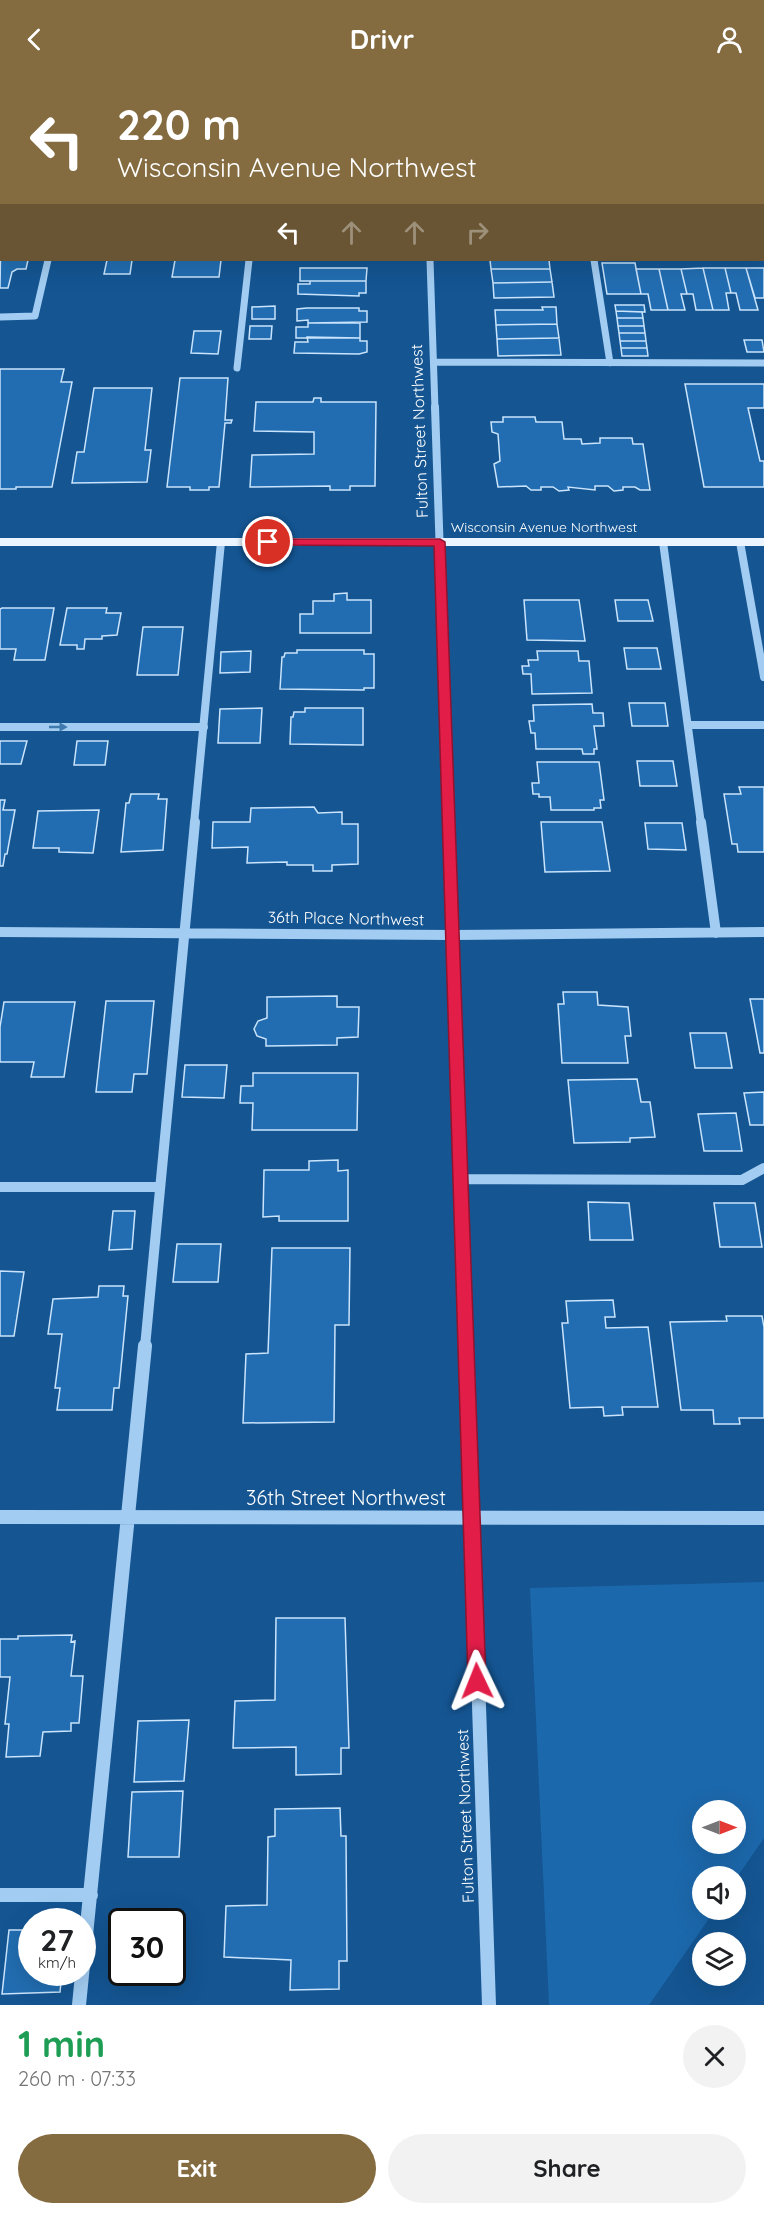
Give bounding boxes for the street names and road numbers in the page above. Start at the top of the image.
street label: Fulton Street Northwest [406,344,432,518]
street label: Wisconsin Avenue Northwest [451,518,638,536]
street label: 36th Place Northwest [268,907,424,929]
street label: 36th Street Northwest [246,1485,446,1510]
street label: Fulton Street Northwest [452,1729,478,1903]

